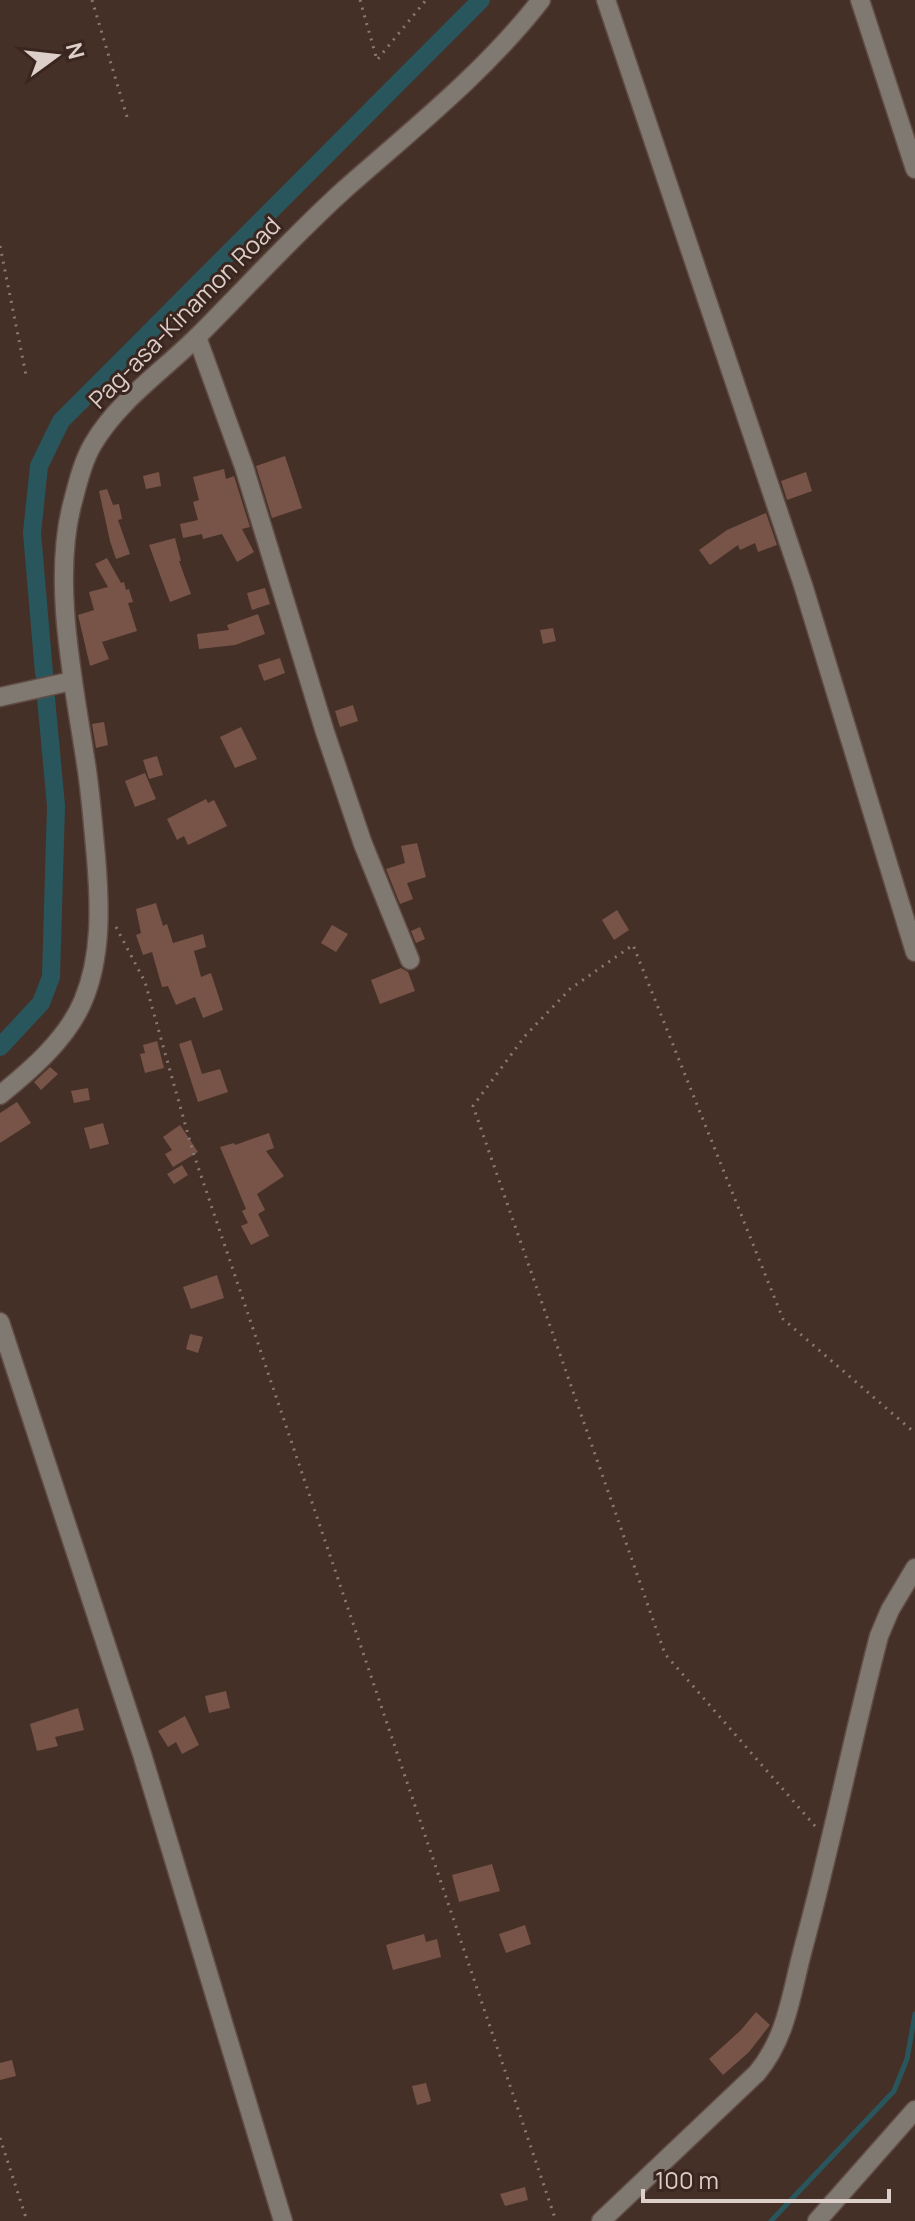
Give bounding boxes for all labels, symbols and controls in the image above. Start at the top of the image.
north arrow [16,16,96,96]
text: N [59,39,92,62]
street label: Pag-asa-Kinamon Road [81,209,287,415]
scale bar [643,2153,889,2203]
text: 100 m [655,2163,719,2196]

